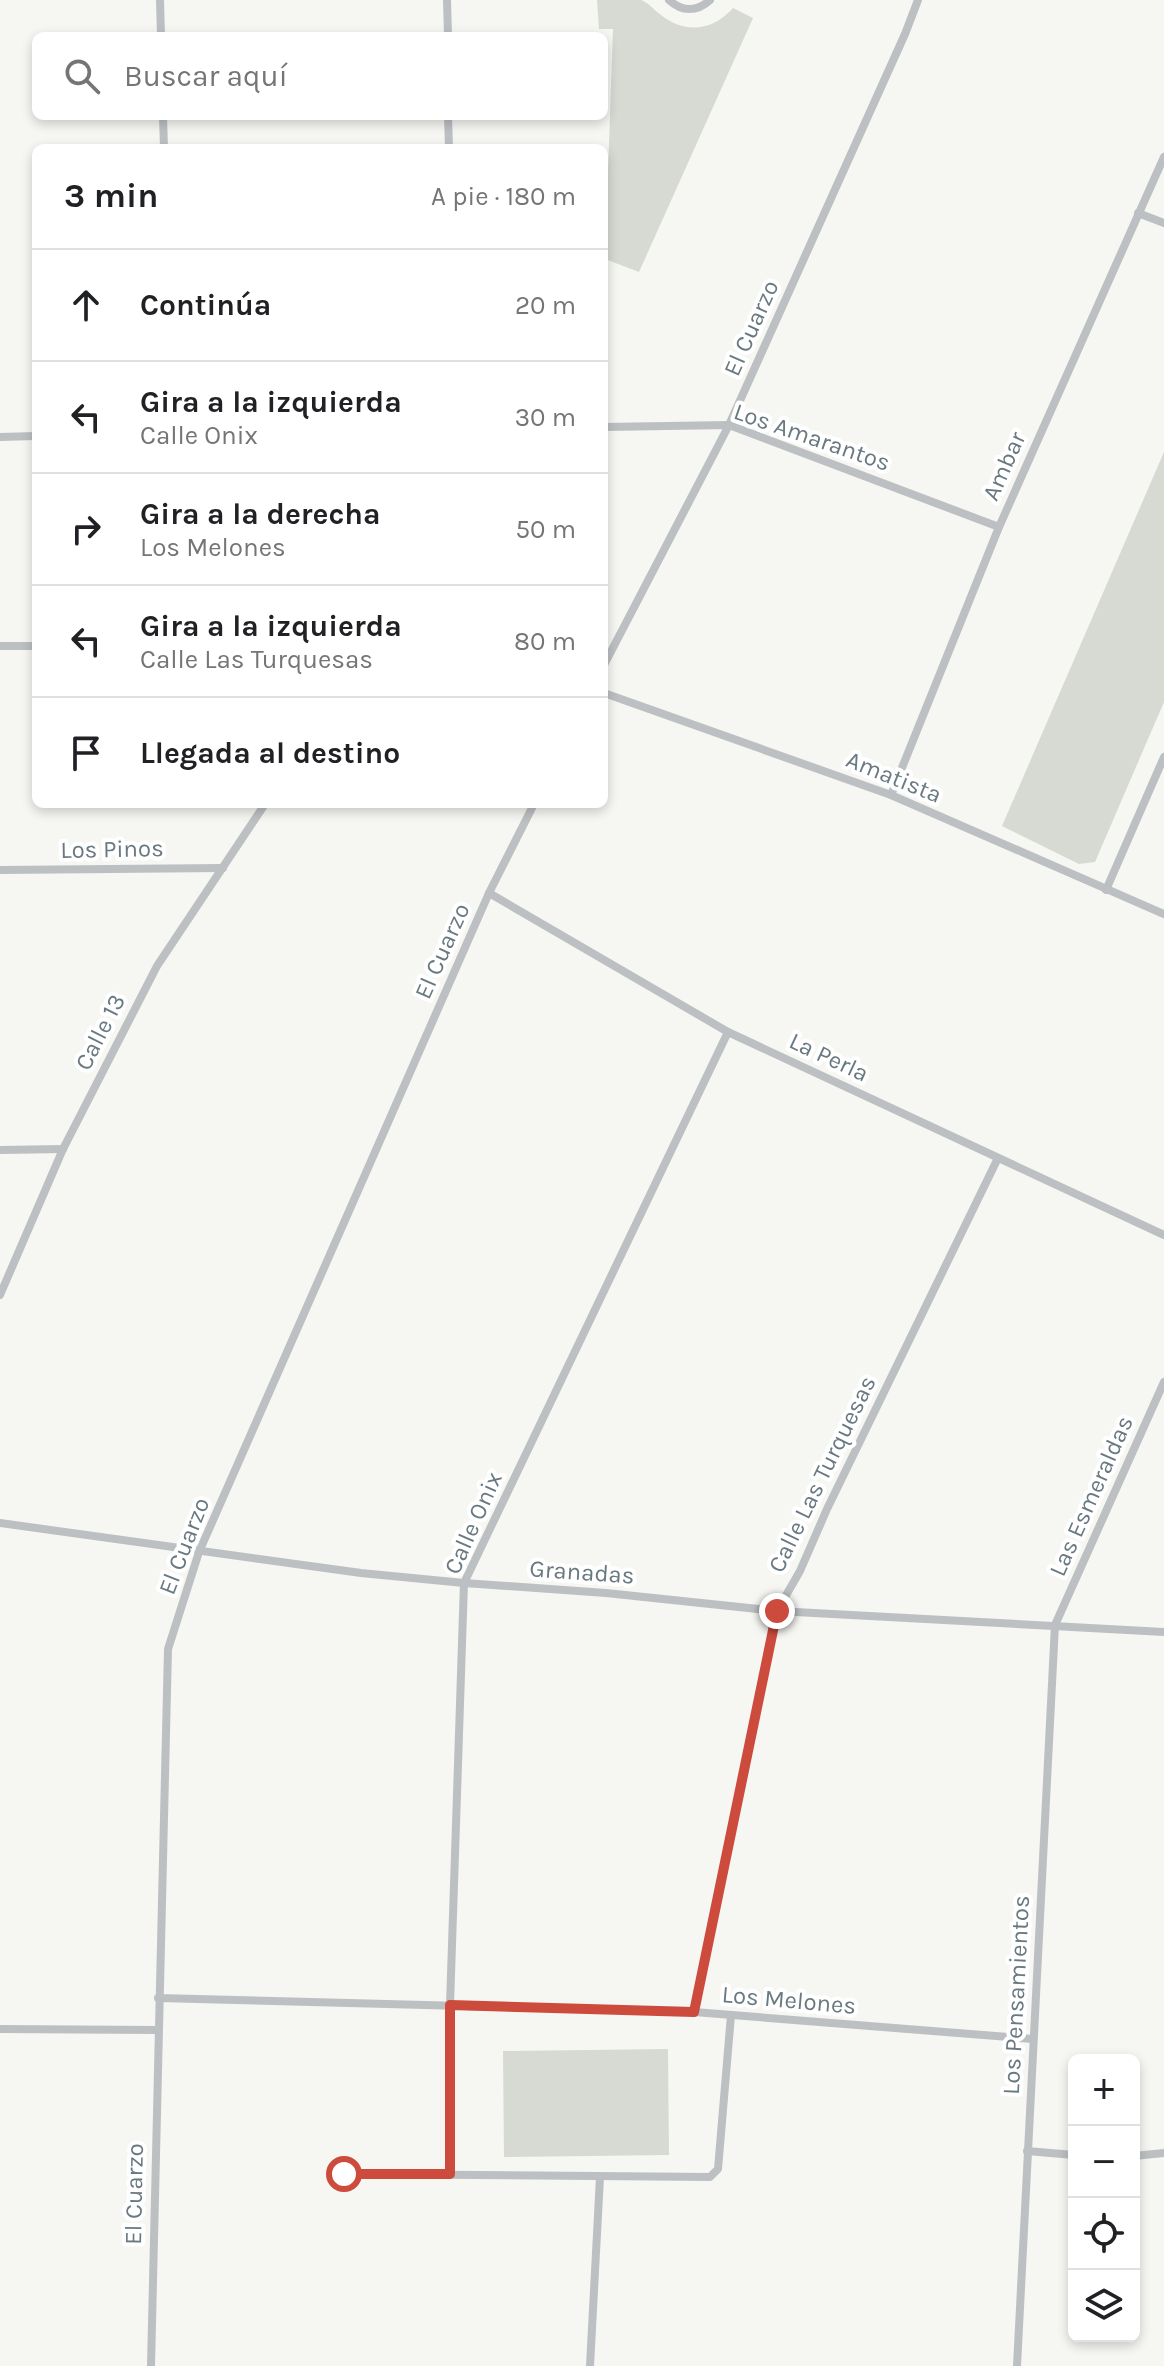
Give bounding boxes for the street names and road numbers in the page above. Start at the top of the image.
street label: El Cuarzo [718,276,784,380]
street label: Los Amarantos [730,397,894,477]
street label: Ambar [976,427,1032,505]
street label: Amatista [842,745,946,809]
street label: Los Pinos [60,834,164,864]
street label: El Cuarzo [409,899,475,1003]
street label: Calle 13 [69,989,131,1075]
street label: La Perla [785,1026,873,1088]
street label: Calle Las Turquesas [762,1371,882,1577]
street label: Las Esmeraldas [1043,1412,1139,1580]
street label: Calle Onix [438,1468,508,1578]
street label: El Cuarzo [153,1494,215,1598]
street label: Granadas [529,1554,635,1590]
street label: Los Pensamientos [997,1895,1035,2095]
street label: Los Melones [721,1980,857,2020]
street label: El Cuarzo [119,2143,149,2245]

